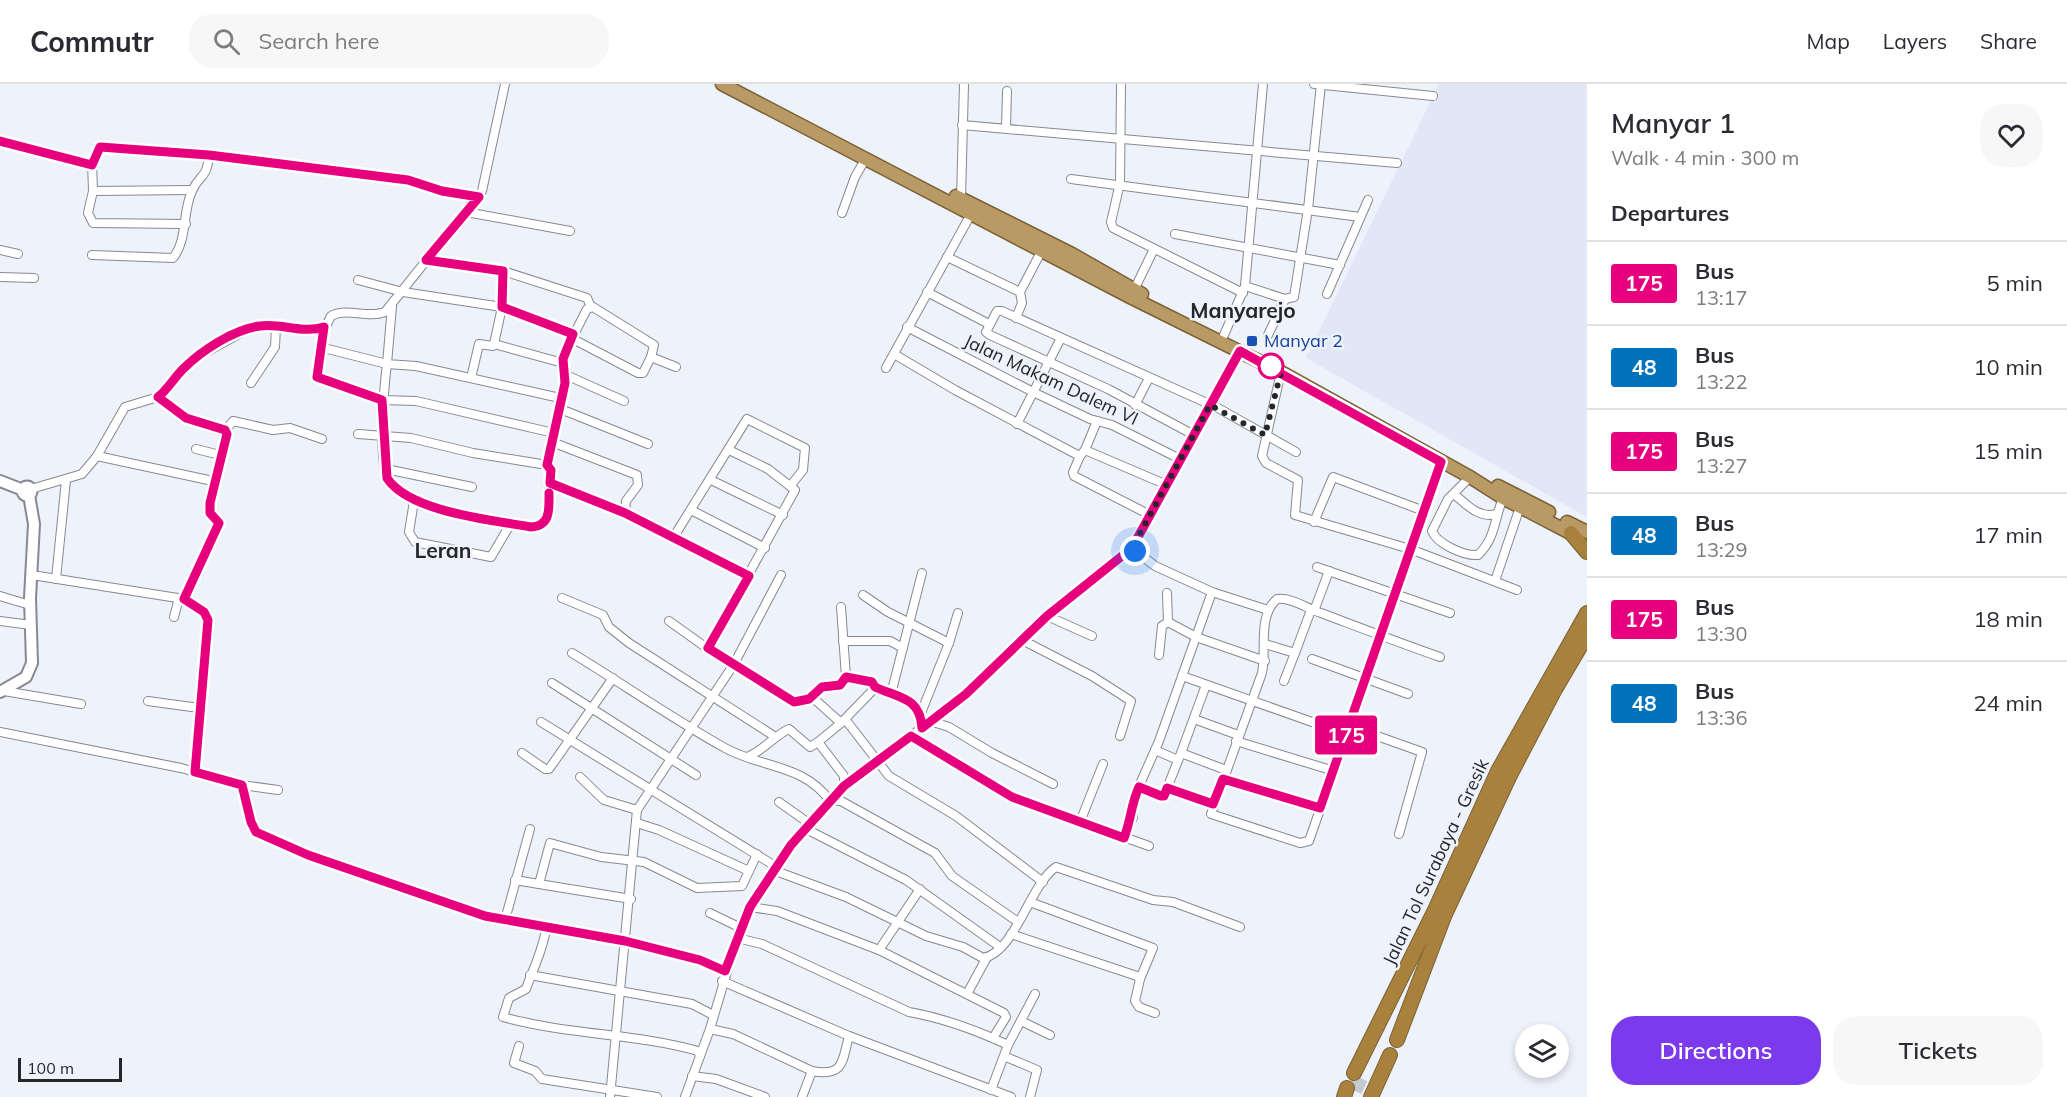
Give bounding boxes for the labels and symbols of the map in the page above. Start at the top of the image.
district label: Manyarejo [1190,297,1296,323]
street label: Jalan Makam Dalem VI [960,329,1142,430]
place label: Manyar 2 [1264,329,1343,352]
marker: Manyar 2 [1245,334,1259,348]
unlabelled marker [1258,353,1284,379]
your location [1120,536,1150,566]
district label: Leran [415,537,472,563]
line badge: 175 [1312,716,1380,754]
street label: Jalan Tol Surabaya - Gresik [1378,754,1494,969]
scale bar [18,1055,122,1082]

